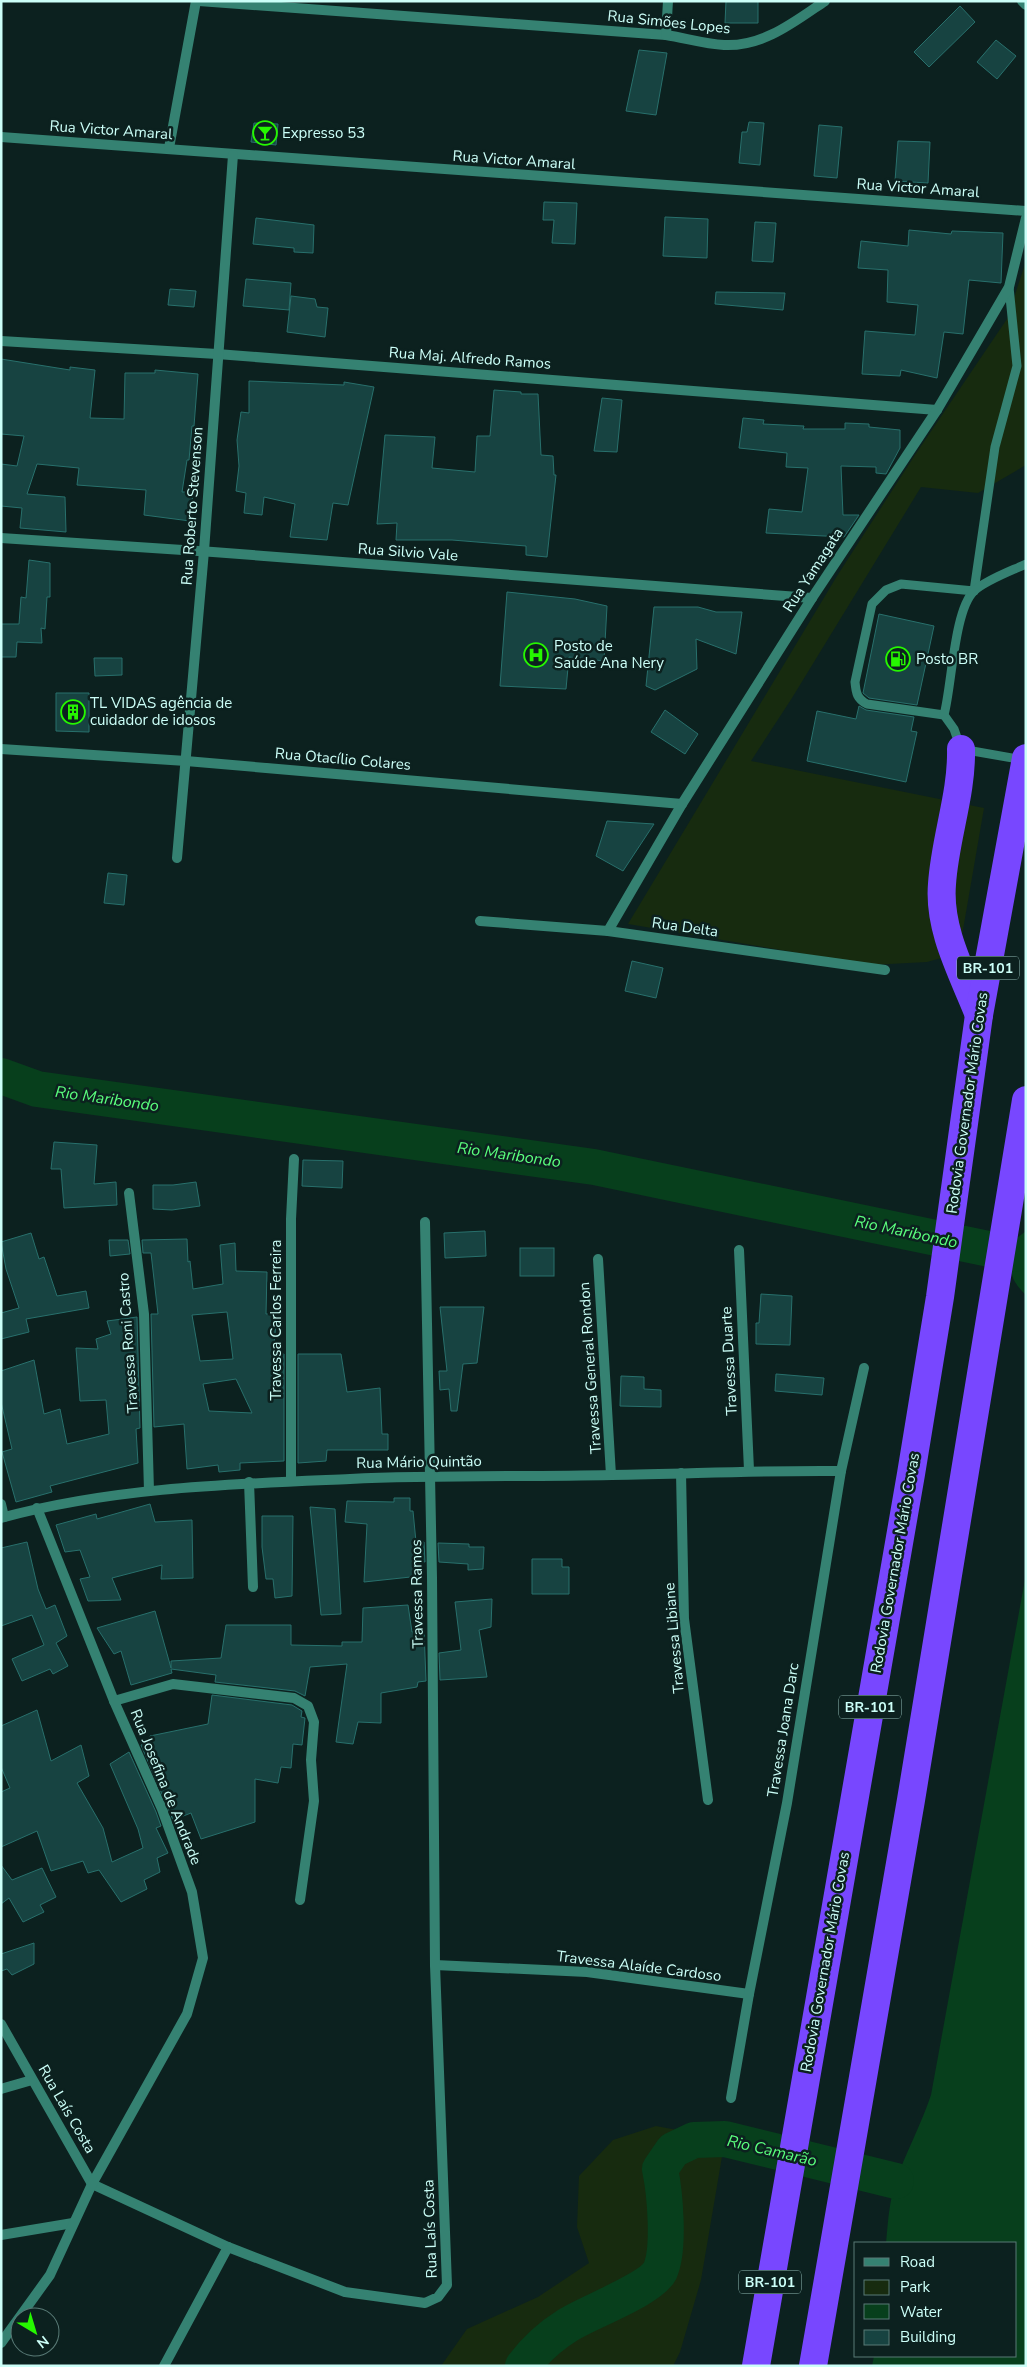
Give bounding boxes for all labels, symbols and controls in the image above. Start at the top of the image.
street label: Rua Simões Lopes [607,6,731,38]
street label: Rua Victor Amaral [49,116,174,144]
bar icon: Expresso 53 [252,120,278,146]
place label: Expresso 53 [282,123,365,143]
street label: Rua Victor Amaral [452,146,577,174]
street label: Rua Victor Amaral [856,174,981,202]
street label: Rua Maj. Alfredo Ramos [388,342,552,374]
street label: Rua Roberto Stevenson [176,426,208,586]
street label: Rua Yamagata [778,524,848,616]
street label: Rua Silvio Vale [357,539,459,565]
place label: Posto de Saúde Ana Nery [554,636,664,673]
hospital icon: Posto de Saúde Ana Nery [523,642,549,668]
fuel station icon: Posto BR [885,646,911,672]
place label: Posto BR [916,649,978,669]
place label: TL VIDAS agência de cuidador de idosos [90,693,232,730]
building icon: TL VIDAS agência de cuidador de idosos [60,699,86,725]
street label: Rua Otacílio Colares [274,743,412,775]
street label: Rua Delta [650,912,720,942]
road number: BR-101 [957,956,1019,980]
street label: Rodovia Governador Mário Covas [942,991,992,1215]
water label: Rio Maribondo [54,1081,160,1117]
water label: Rio Maribondo [456,1137,562,1173]
water label: Rio Maribondo [853,1210,960,1254]
street label: Travessa Carlos Ferreira [266,1239,286,1401]
street label: Travessa Roni Castro [113,1272,143,1414]
street label: Travessa General Rondon [574,1281,606,1455]
street label: Travessa Duarte [716,1306,742,1416]
street label: Rua Mário Quintão [356,1451,482,1473]
street label: Rodovia Governador Mário Covas [866,1451,924,1675]
street label: Travessa Ramos [406,1539,428,1649]
street label: Travessa Libiane [659,1582,689,1694]
street label: Travessa Joana Darc [763,1661,803,1799]
road number: BR-101 [839,1695,901,1718]
street label: Rua Josefina de Andrade [126,1706,206,1868]
street label: Rodovia Governador Mário Covas [796,1850,854,2074]
street label: Travessa Alaíde Cardoso [555,1946,723,1986]
street label: Rua Laís Costa [34,2061,100,2157]
water label: Rio Camarão [725,2130,819,2172]
street label: Rua Laís Costa [418,2179,442,2279]
legend [854,2242,1017,2357]
text: Road [900,2252,935,2272]
road number: BR-101 [739,2270,801,2294]
text: Park [900,2277,930,2297]
text: Water [900,2302,943,2322]
north arrow [10,2307,60,2357]
text: Building [900,2327,956,2347]
text: N [33,2331,53,2353]

